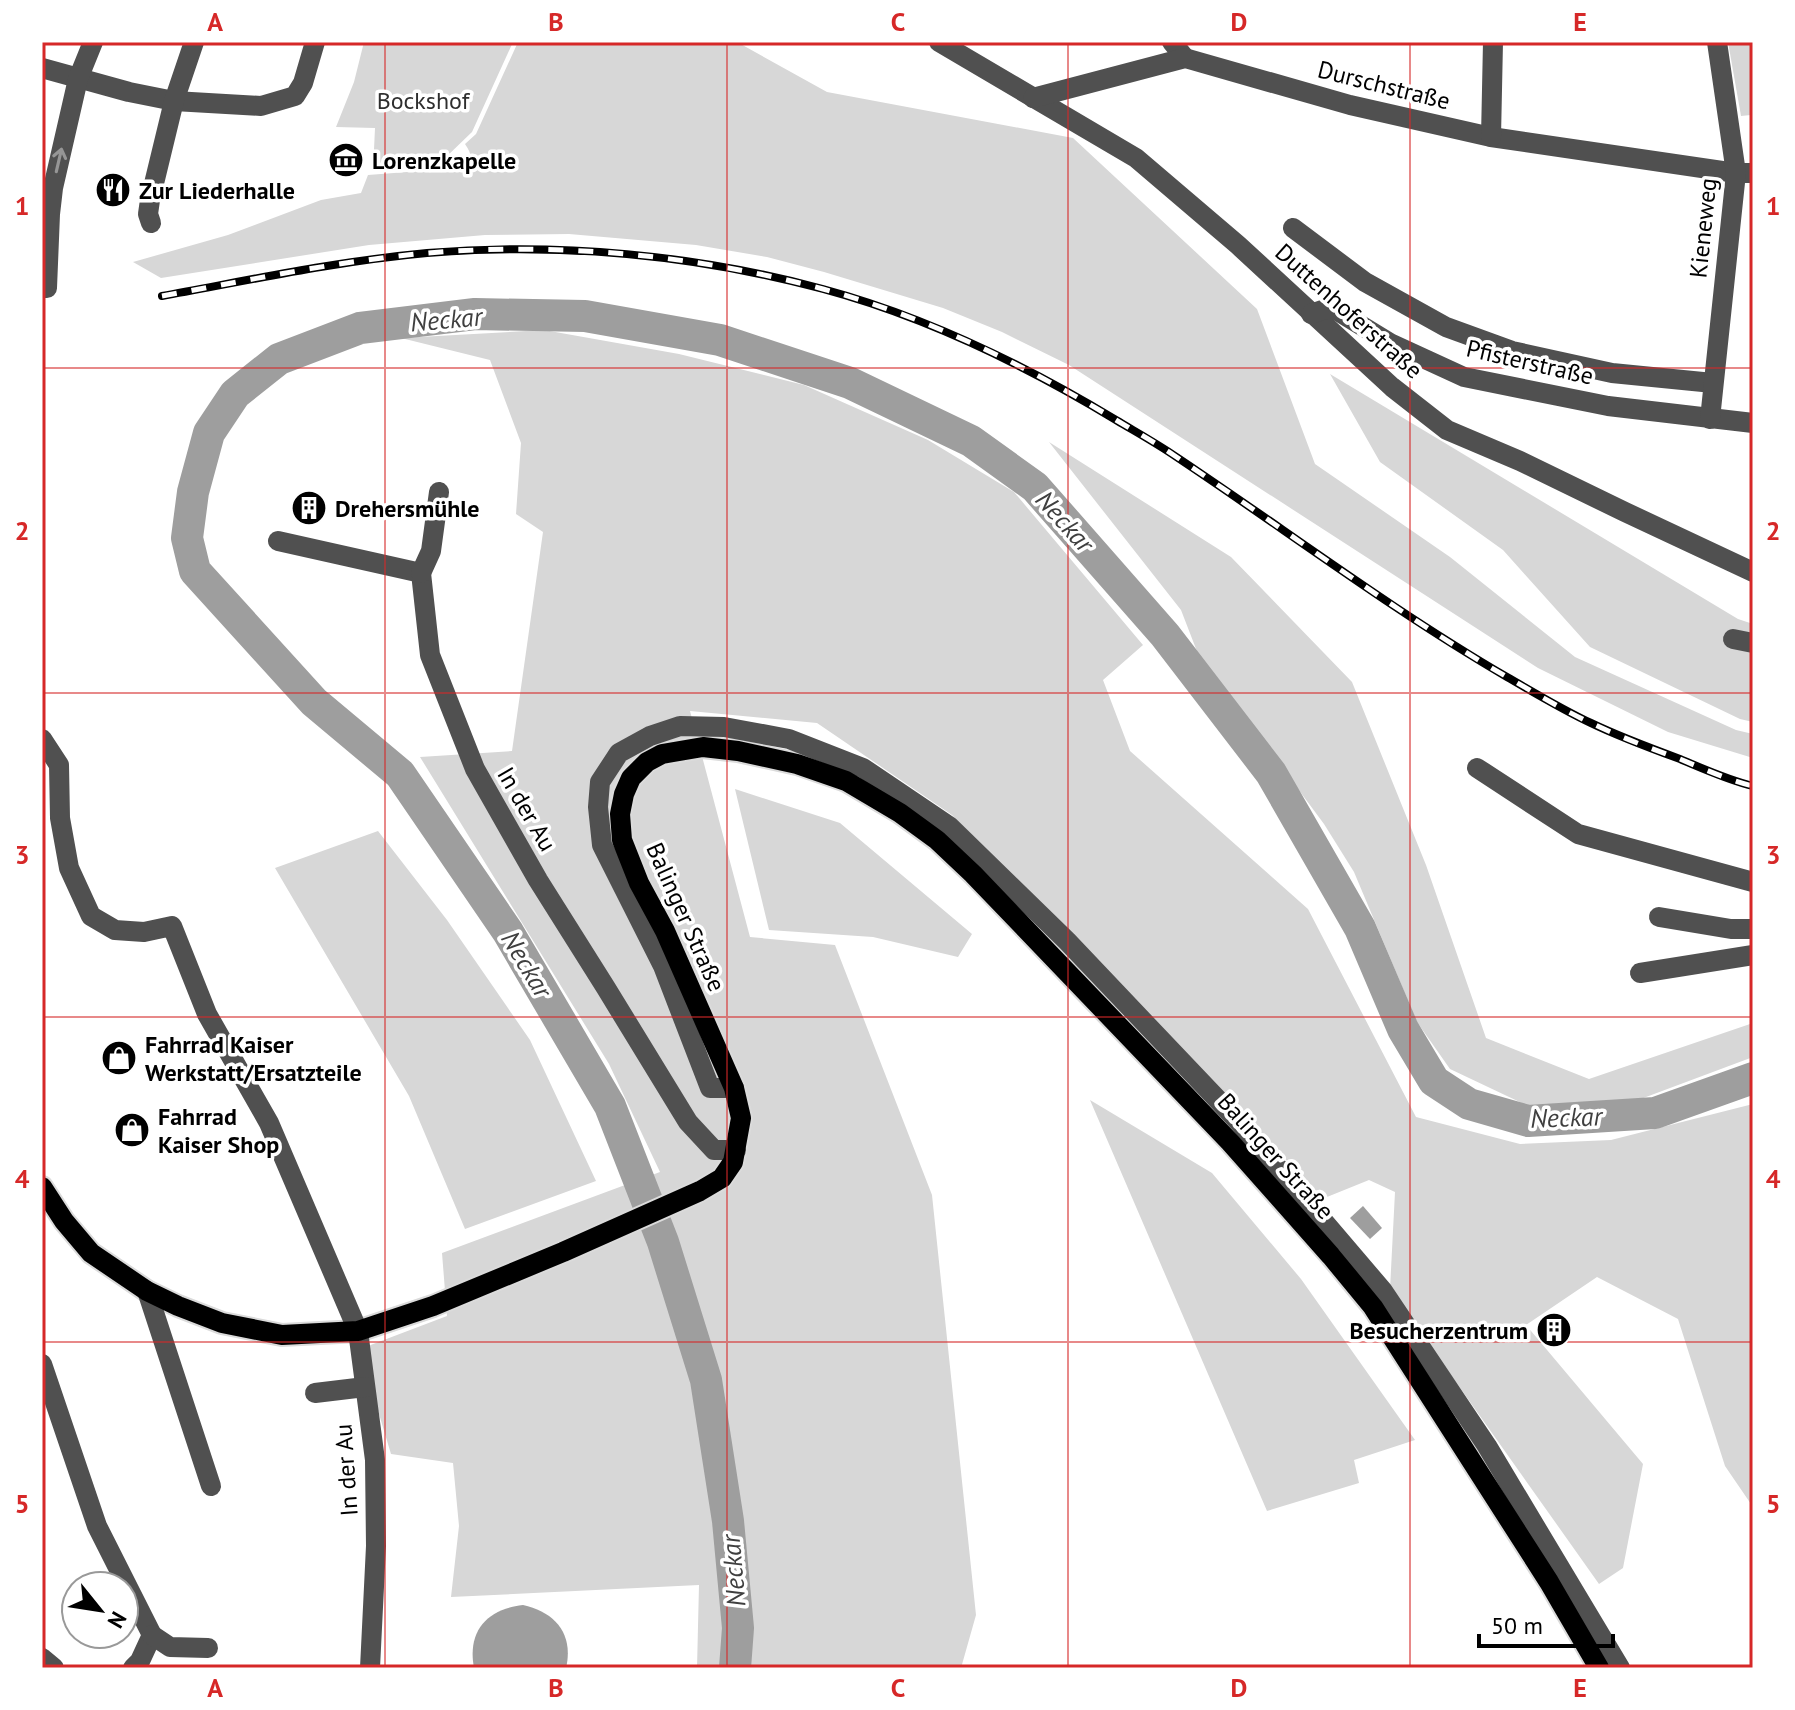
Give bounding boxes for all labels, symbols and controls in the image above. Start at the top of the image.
text: A [207,5,223,38]
text: B [548,5,564,38]
text: C [891,5,905,38]
text: D [1231,5,1247,38]
text: E [1573,5,1587,38]
street label: Durschstraße [1314,54,1454,116]
park label: Bockshof [377,85,471,116]
museum icon: Lorenzkapelle [327,141,365,179]
place label: Lorenzkapelle [372,145,516,176]
one-way arrow [53,148,68,173]
restaurant icon: Zur Liederhalle [94,171,132,209]
place label: Zur Liederhalle [139,175,295,206]
street label: Kieneweg [1682,176,1724,280]
text: 1 [15,189,29,222]
text: 1 [1766,189,1780,222]
street label: Duttenhoferstraße [1269,237,1429,385]
water label: Neckar [409,299,485,339]
street label: Pfisterstraße [1463,332,1597,392]
water label: Neckar [1029,483,1102,560]
building icon: Drehersmühle [290,489,328,527]
place label: Drehersmühle [335,493,480,524]
text: 2 [15,514,29,547]
text: 2 [1766,514,1780,547]
street label: In der Au [490,761,564,857]
text: 3 [15,838,29,871]
street label: Balinger Straße [639,838,733,996]
text: 3 [1766,838,1780,871]
water label: Neckar [494,925,560,1005]
place label: Fahrrad Kaiser Werkstatt/Ersatzteile [145,1029,362,1088]
shop icon: Fahrrad Kaiser Werkstatt/Ersatzteile [100,1039,138,1077]
street label: Balinger Straße [1211,1086,1341,1226]
water label: Neckar [1530,1099,1604,1135]
place label: Fahrrad Kaiser Shop [158,1101,279,1160]
shop icon: Fahrrad Kaiser Shop [113,1111,151,1149]
text: 4 [15,1162,30,1195]
text: 4 [1766,1162,1781,1195]
building icon: Besucherzentrum [1535,1311,1573,1349]
place label: Besucherzentrum [1349,1315,1528,1346]
street label: In der Au [327,1423,365,1517]
text: 5 [15,1487,29,1520]
text: 5 [1766,1487,1780,1520]
water label: Neckar [713,1532,753,1608]
north arrow [60,1570,140,1650]
scale bar [1479,1598,1613,1648]
text: N [102,1607,133,1633]
text: 50 m [1491,1610,1543,1641]
text: A [207,1671,223,1704]
text: B [548,1671,564,1704]
text: C [891,1671,905,1704]
text: D [1231,1671,1247,1704]
text: E [1573,1671,1587,1704]

